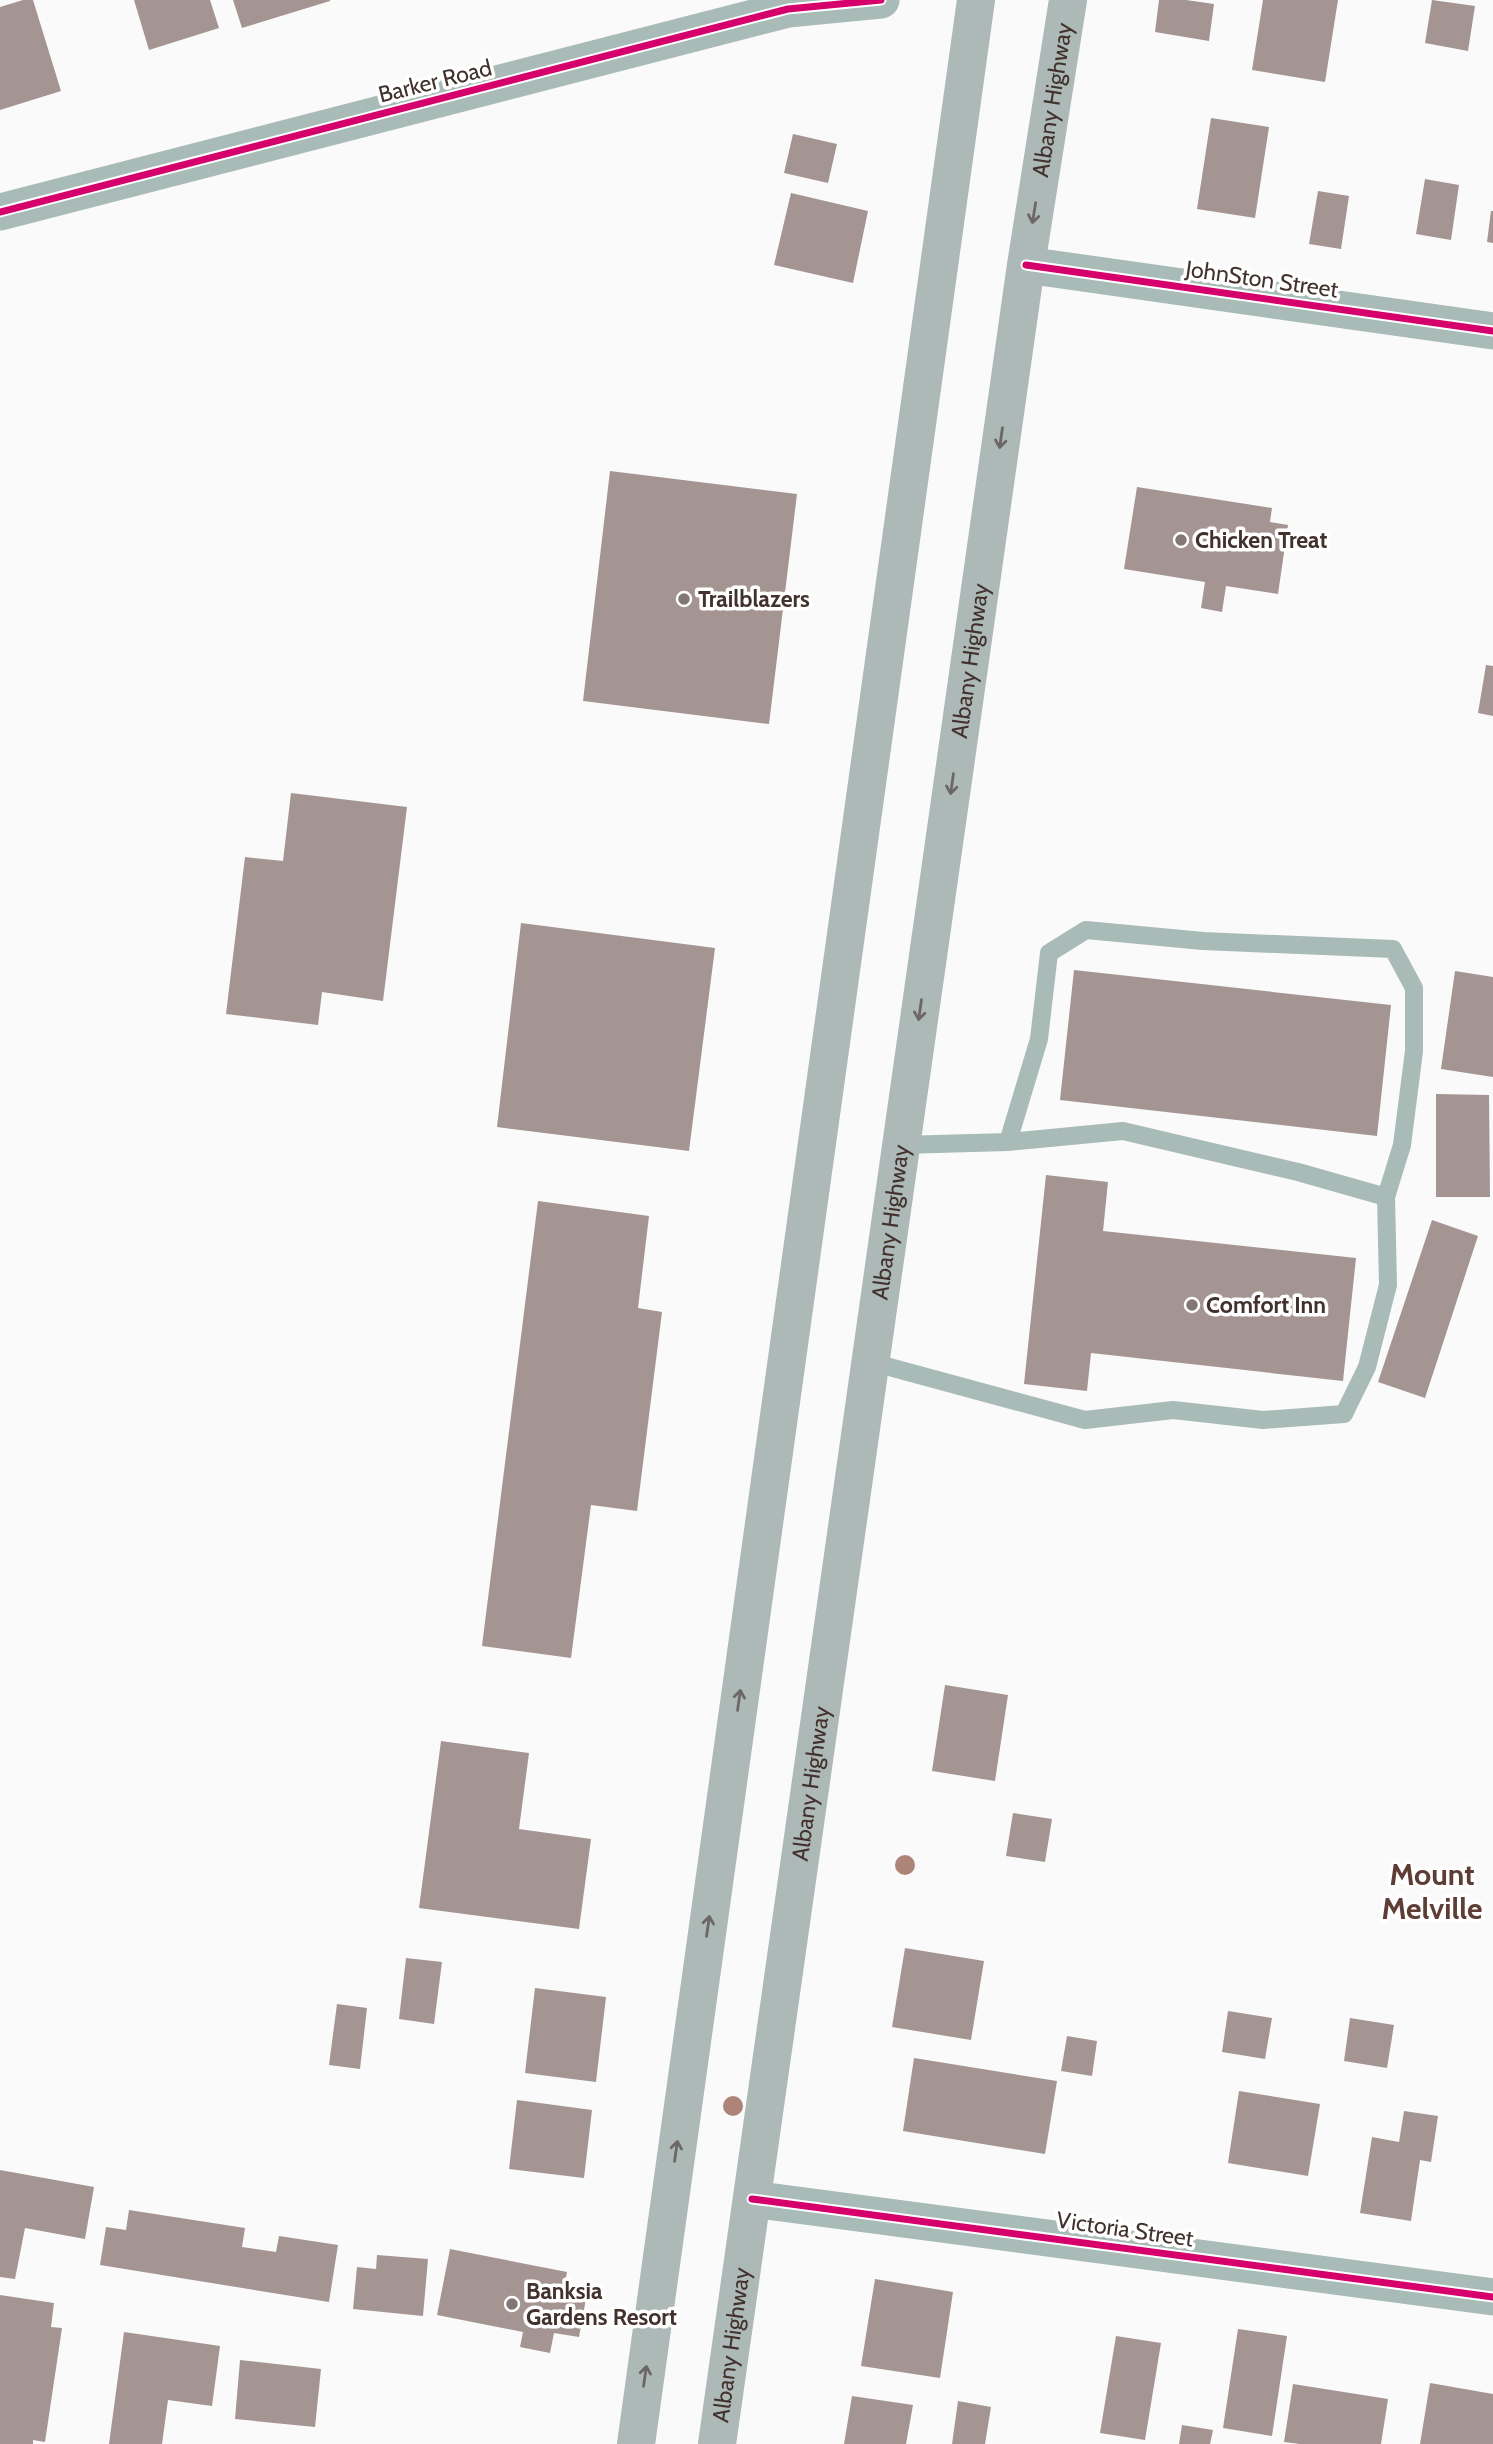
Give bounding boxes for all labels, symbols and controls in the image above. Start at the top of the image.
street label: Albany Highway [1026,20,1078,179]
street label: Barker Road [375,53,495,109]
one-way arrow [1027,201,1040,224]
street label: JohnSton Street [1183,254,1340,304]
one-way arrow [995,426,1008,449]
place label: Chicken Treat [1195,526,1327,554]
marker: Chicken Treat [1173,532,1189,548]
street label: Albany Highway [945,581,995,740]
place label: Trailblazers [698,585,810,613]
marker: Trailblazers [676,591,692,607]
one-way arrow [946,772,959,795]
one-way arrow [914,998,927,1020]
street label: Albany Highway [865,1143,915,1301]
place label: Comfort Inn [1206,1291,1326,1319]
marker: Comfort Inn [1184,1297,1200,1313]
one-way arrow [733,1690,746,1712]
street label: Albany Highway [786,1704,836,1863]
district label: Mount Melville [1382,1856,1482,1927]
one-way arrow [701,1915,714,1938]
one-way arrow [670,2140,683,2163]
street label: Victoria Street [1055,2206,1196,2253]
street label: Albany Highway [706,2265,756,2424]
place label: Banksia Gardens Resort [526,2277,677,2331]
marker: Banksia Gardens Resort [504,2296,520,2312]
one-way arrow [639,2366,652,2388]

